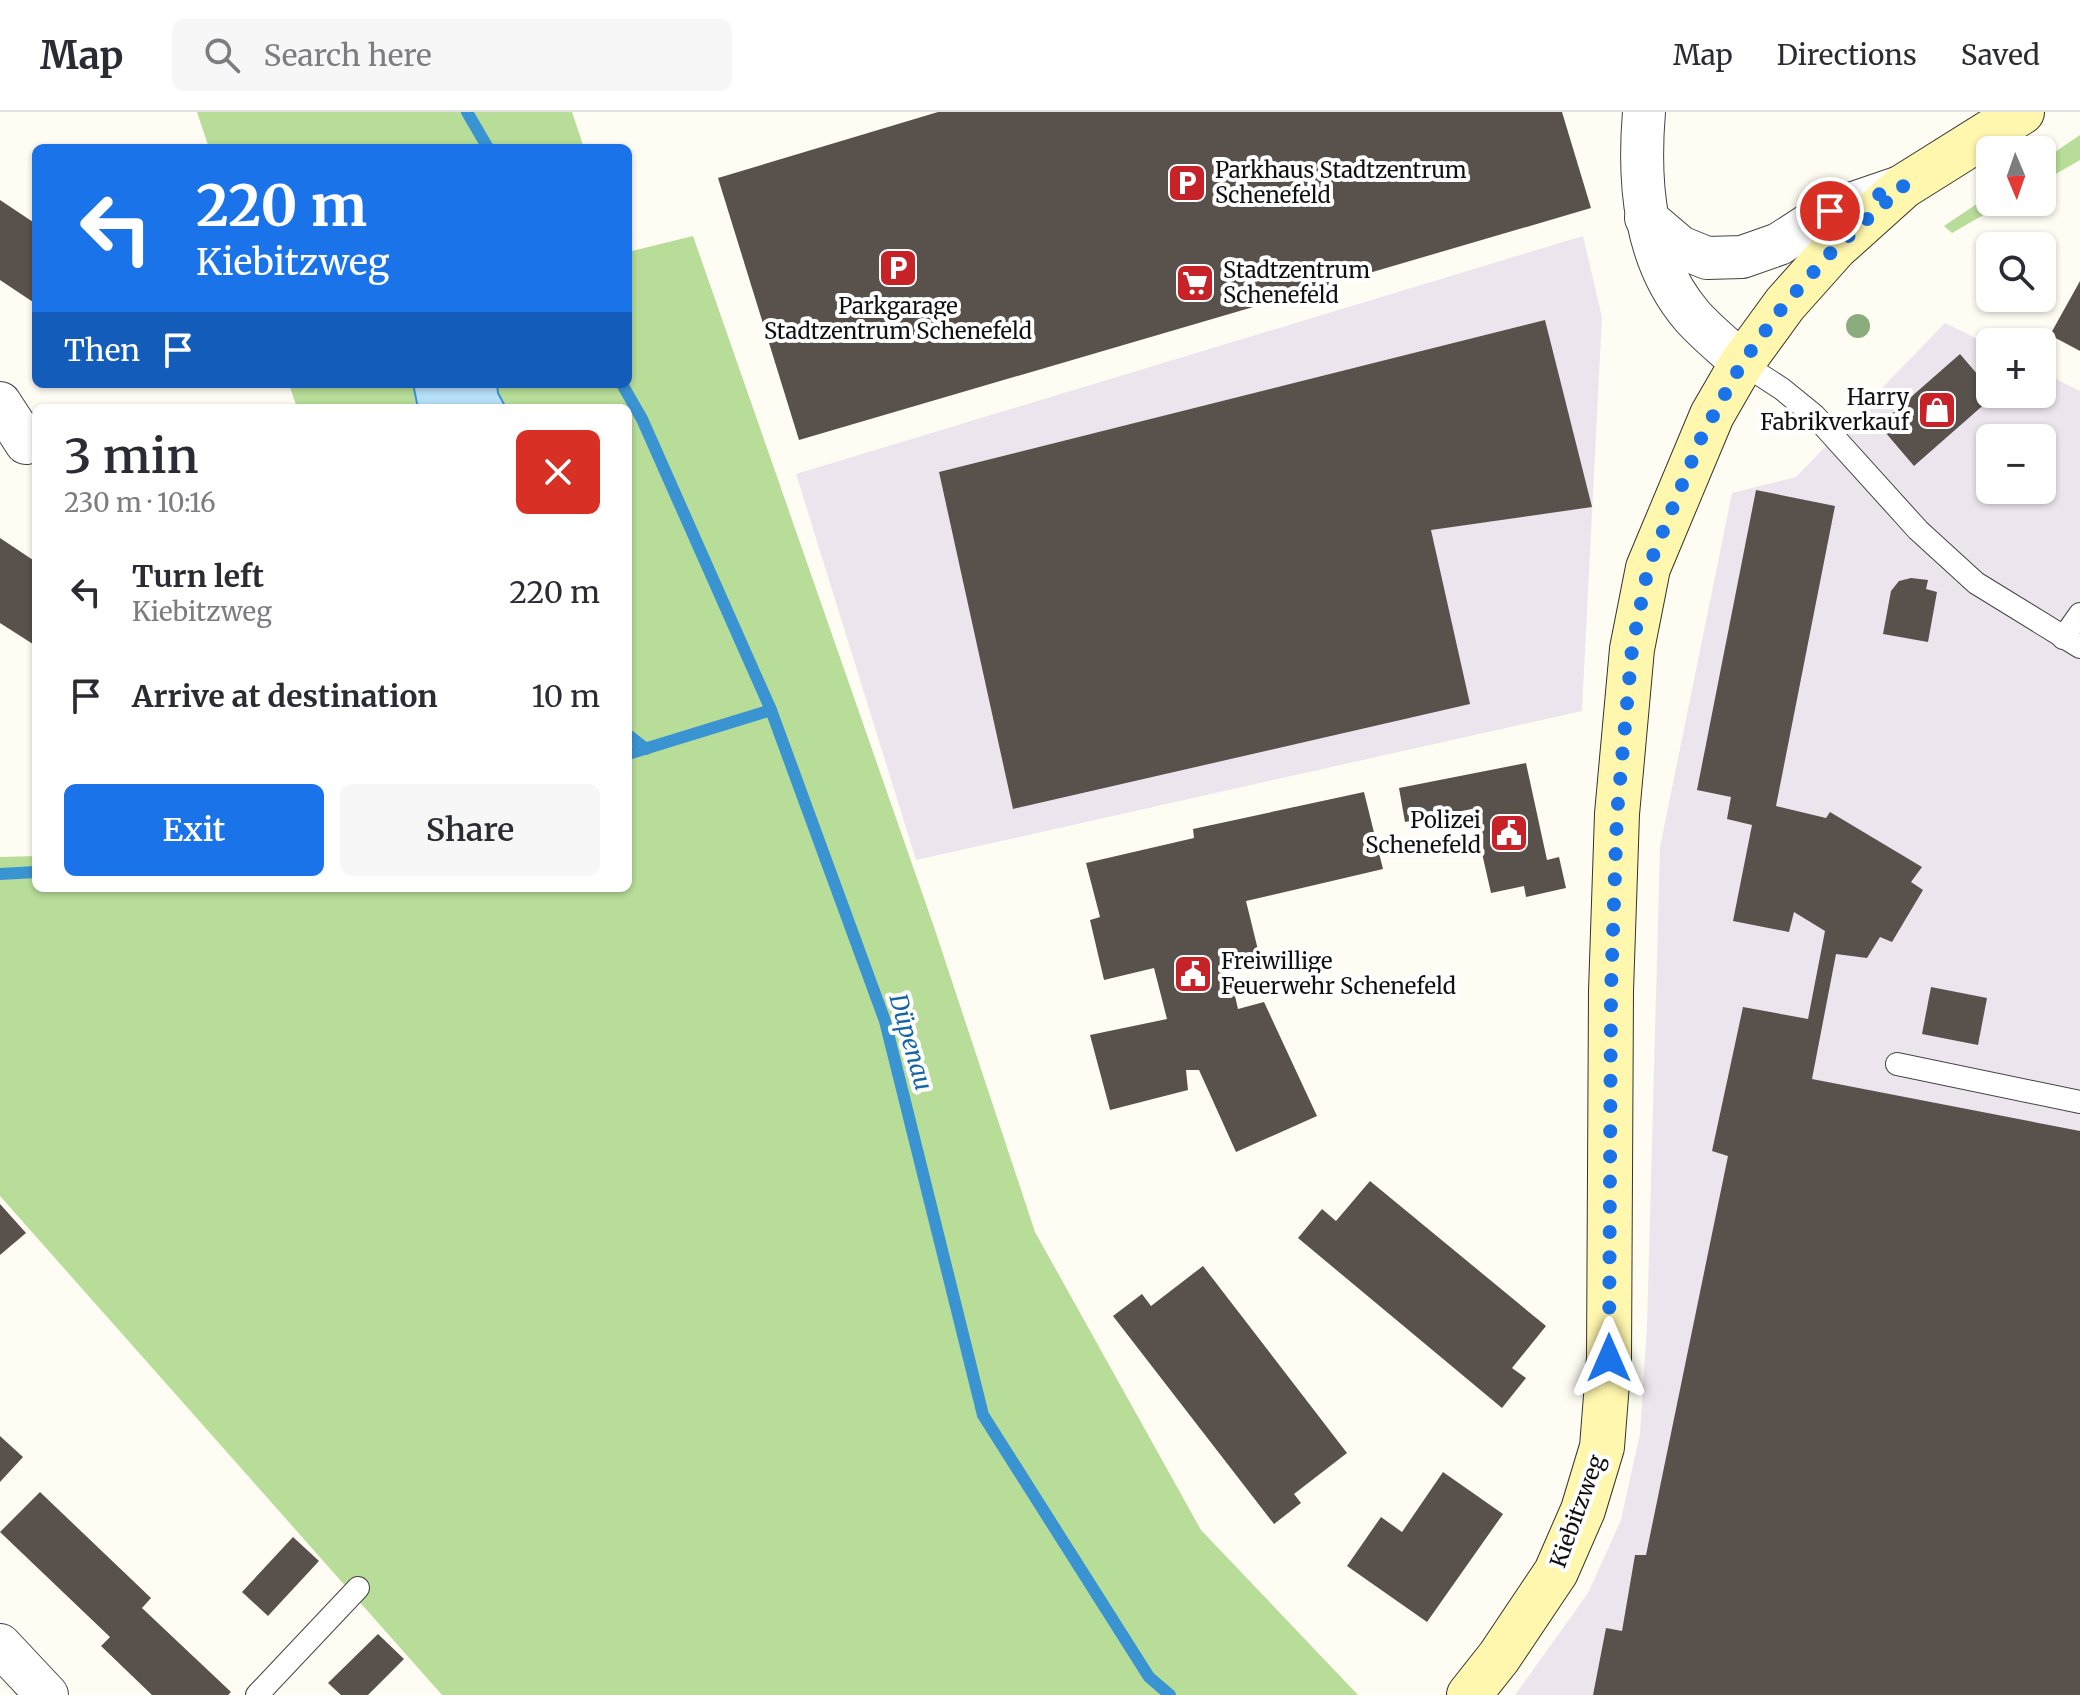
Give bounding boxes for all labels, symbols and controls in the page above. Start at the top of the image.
search box [172,19,732,91]
text: Map [40,32,124,79]
icon: search [200,33,244,77]
text: Search here [264,36,432,74]
text: Map [1673,37,1733,73]
text: Directions [1777,37,1917,73]
text: Saved [1961,37,2040,73]
north arrow [1976,136,2056,216]
map controls [1976,136,2056,504]
place label: Parkhaus Stadtzentrum Schenefeld [1215,156,1467,209]
parking icon: Parkhaus Stadtzentrum Schenefeld [1166,162,1208,204]
text: 220 m [196,171,367,241]
icon: left [64,176,168,280]
pin [1796,177,1864,245]
icon: arrive [1808,189,1852,233]
button: search [1976,232,2056,312]
text: Kiebitzweg [196,240,390,285]
parking icon: Parkgarage Stadtzentrum Schenefeld [877,247,919,289]
place label: Stadtzentrum Schenefeld [1223,256,1370,309]
supermarket icon: Stadtzentrum Schenefeld [1174,262,1216,304]
place label: Parkgarage Stadtzentrum Schenefeld [764,292,1032,345]
icon: arrive [156,328,200,372]
button: + [1976,328,2056,408]
text: Then [64,331,140,369]
place label: Harry Fabrikverkauf [1760,383,1911,436]
shop icon: Harry Fabrikverkauf [1916,389,1958,431]
button: − [1976,424,2056,504]
text: 3 min [64,426,199,486]
button: close [516,430,600,514]
text: 230 m · 10:16 [64,486,216,519]
text: Turn left [132,557,264,595]
icon: left [64,570,108,614]
text: 220 m [509,573,600,611]
text: Kiebitzweg [132,595,272,628]
icon: arrive [64,674,108,718]
text: Arrive at destination [132,677,438,715]
text: 10 m [532,677,600,715]
button: Exit [64,784,324,876]
button: Share [340,784,600,876]
place label: Polizei Schenefeld [1365,806,1481,859]
public building icon: Polizei Schenefeld [1488,812,1530,854]
place label: Freiwillige Feuerwehr Schenefeld [1221,947,1456,1000]
public building icon: Freiwillige Feuerwehr Schenefeld [1172,953,1214,995]
water label: Düpenau [882,989,940,1094]
position arrow [1567,1316,1651,1400]
street label: Kiebitzweg [1544,1451,1610,1571]

